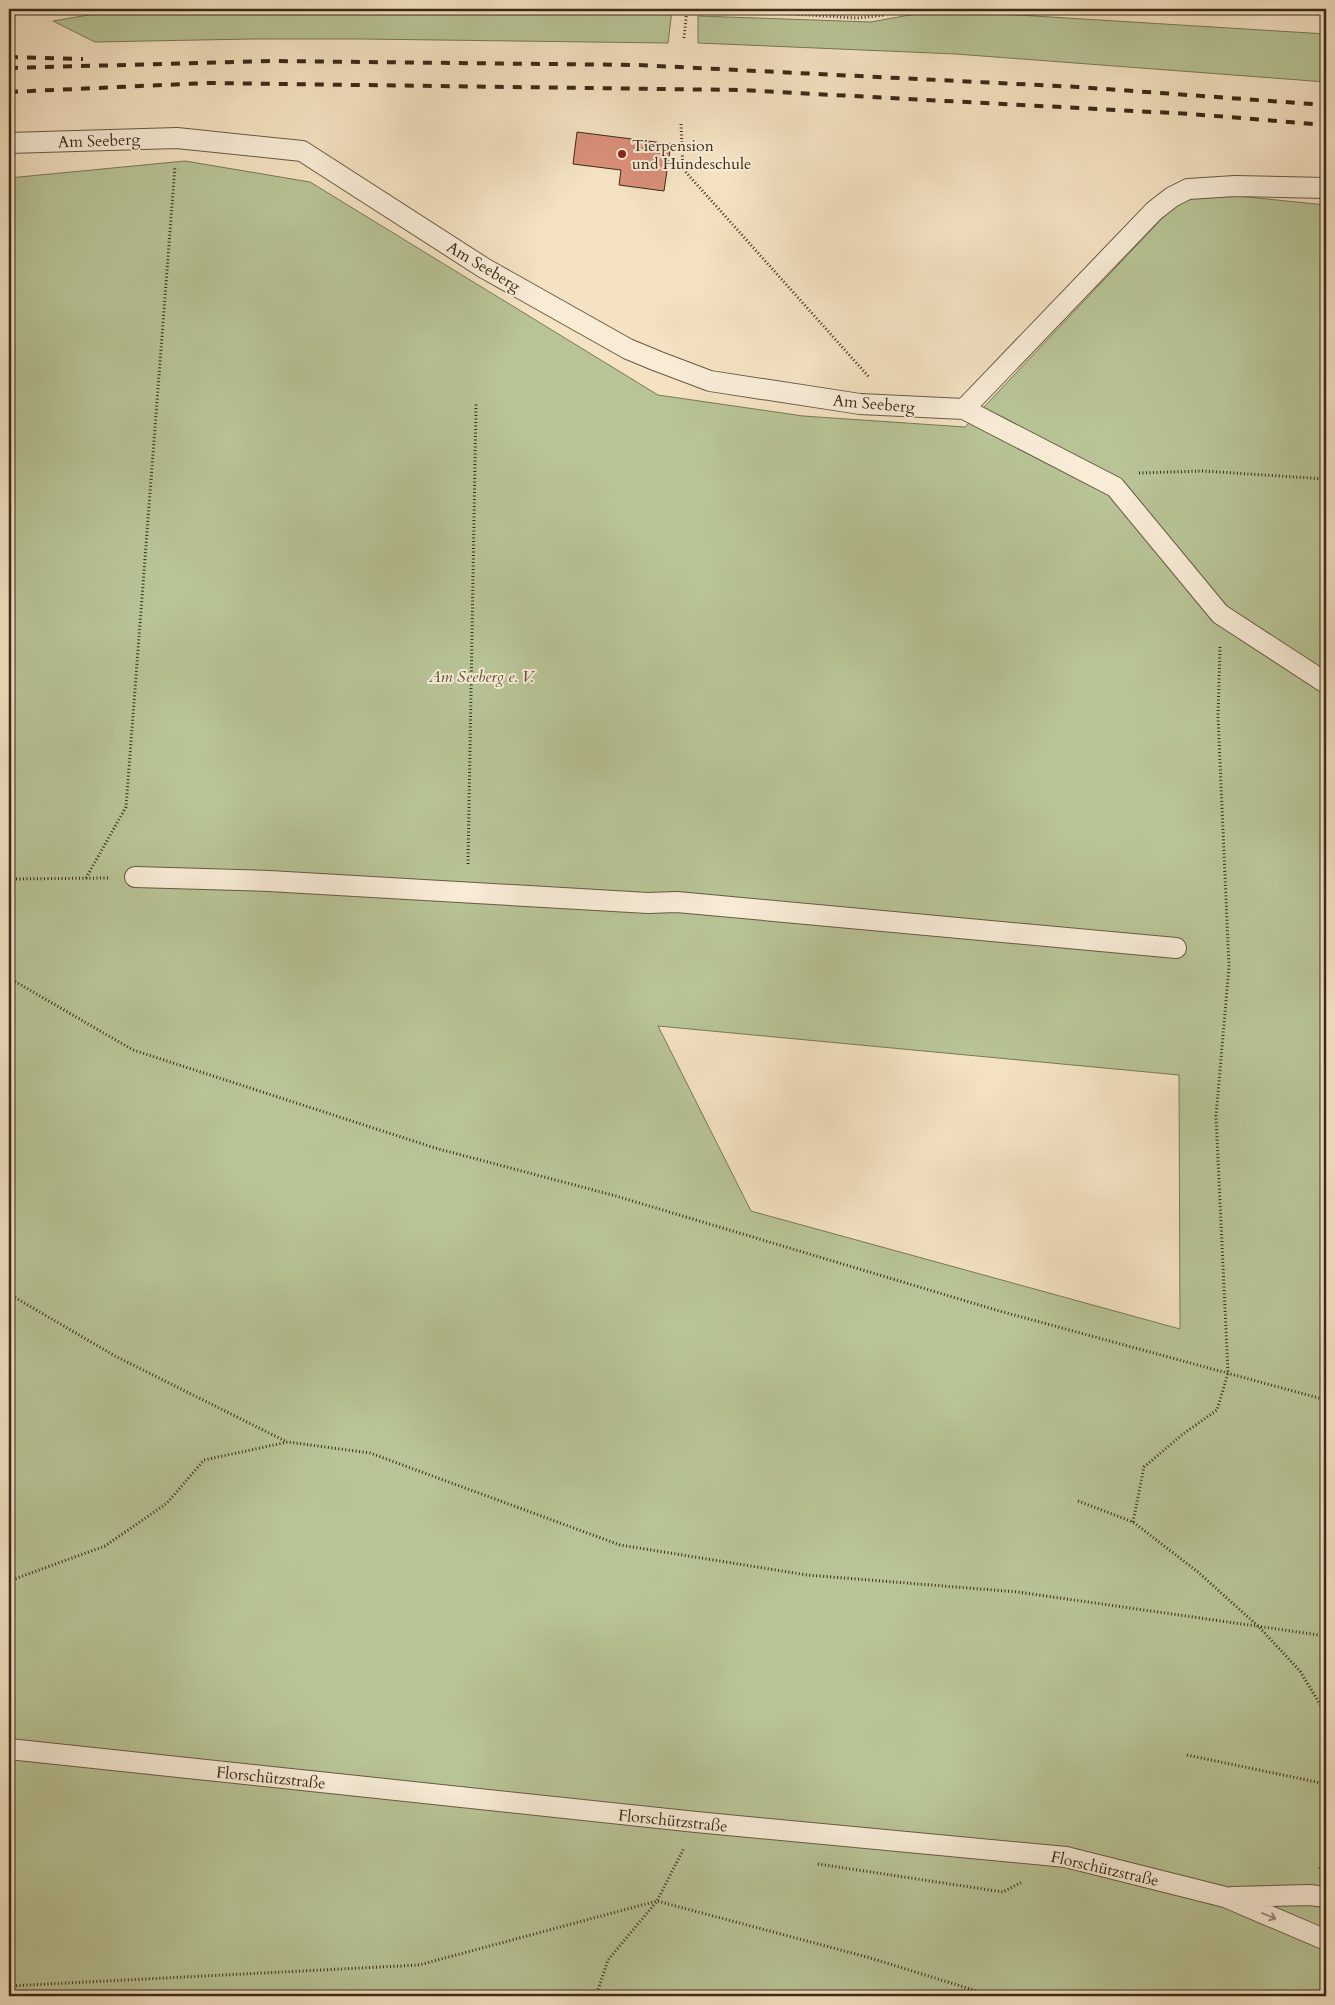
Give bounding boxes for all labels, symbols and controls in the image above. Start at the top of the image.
street label: Am Seeberg [57,129,141,153]
place label: Tierpension und Hundeschule [632,135,751,175]
marker: Tierpension und Hundeschule [616,148,628,160]
street label: Am Seeberg [442,236,524,298]
street label: Am Seeberg [832,389,916,419]
park label: Am Seeberg e. V. [428,666,536,688]
street label: Florschützstraße [215,1761,327,1795]
street label: Florschützstraße [617,1804,729,1838]
street label: Florschützstraße [1049,1846,1161,1892]
one-way arrow [1262,1913,1277,1922]

